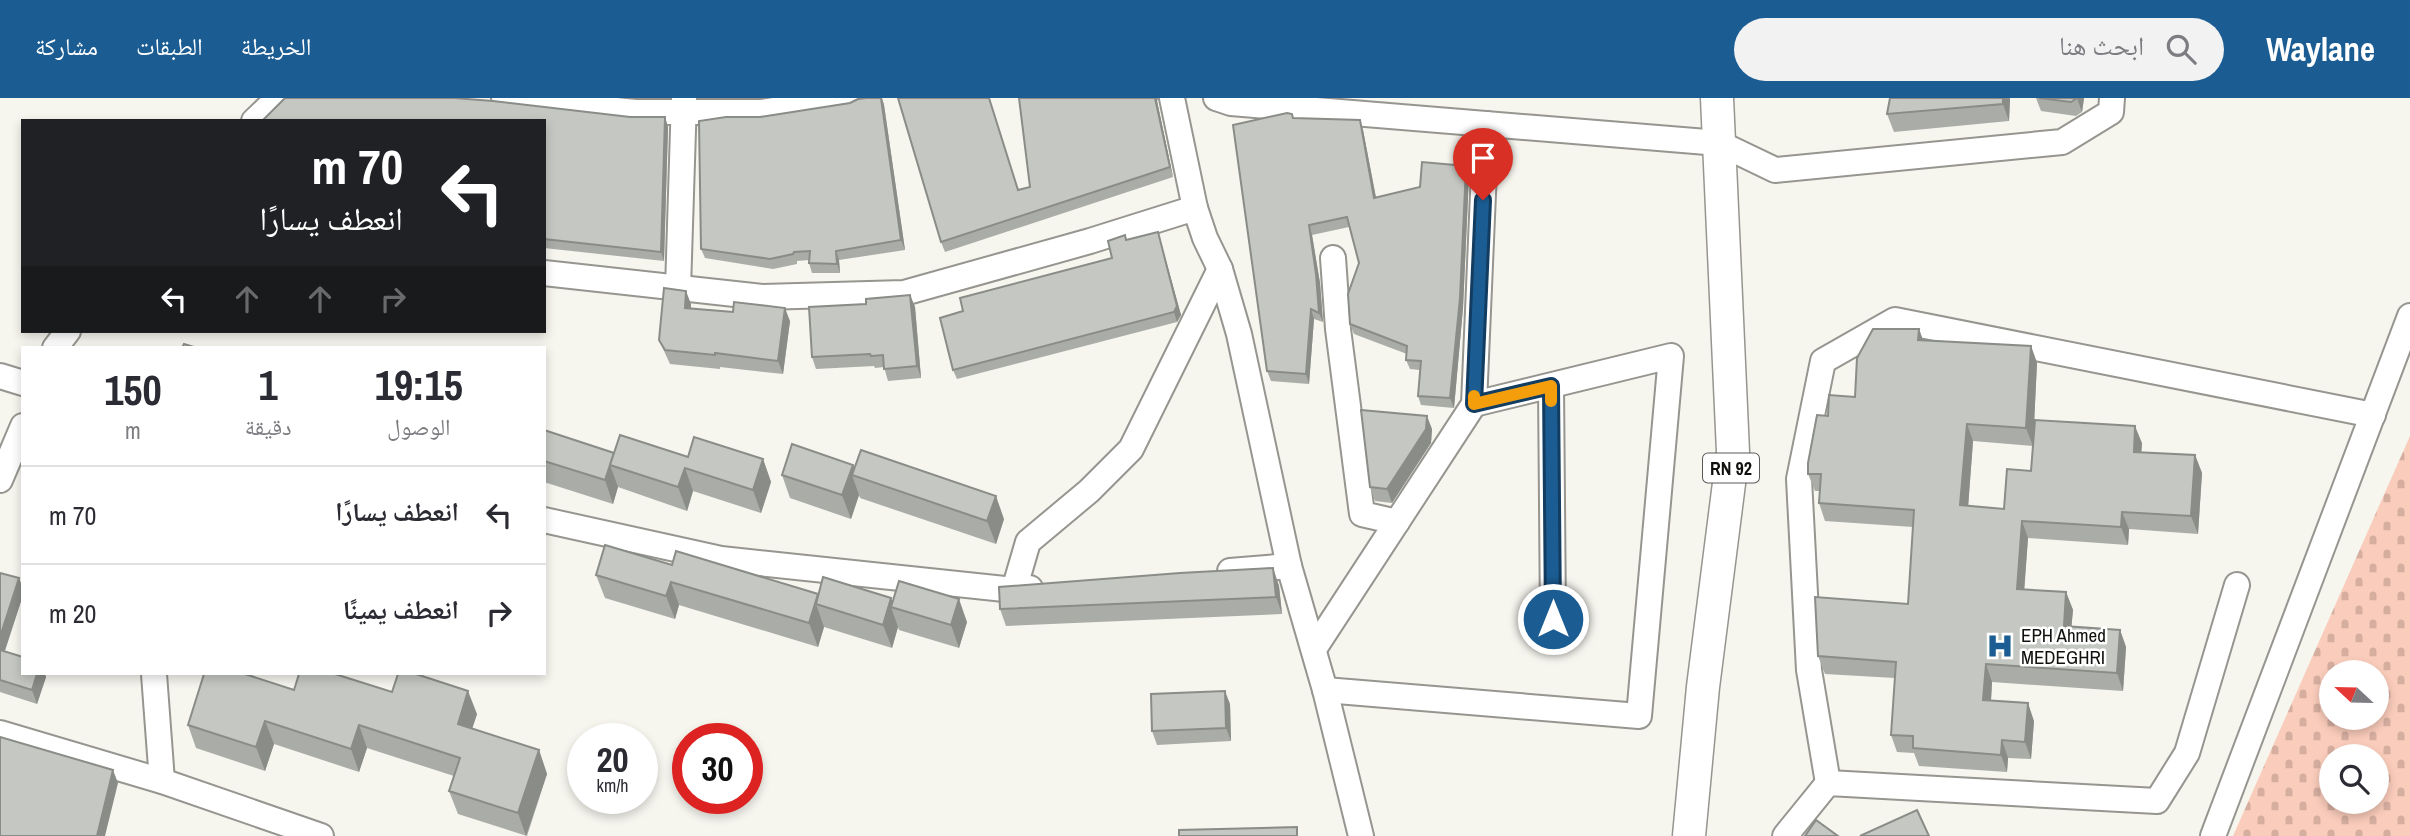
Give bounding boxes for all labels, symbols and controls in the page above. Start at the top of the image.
search box [1734,18,2224,81]
text: Waylane [2266,27,2375,71]
text: ابحث هنا [2059,28,2144,63]
text: مشاركة [35,30,98,62]
text: الطبقات [136,30,203,62]
text: الخريطة [241,30,311,62]
icon: search [2162,30,2200,68]
pin [1453,128,1513,200]
text: 70 m [311,133,403,199]
icon: arrive [1464,139,1502,177]
icon: left [427,147,518,238]
text: انعطف يسارًا [260,197,403,240]
icon: left [155,280,193,318]
icon: ahead [228,280,266,318]
icon: ahead [301,280,339,318]
icon: right [374,280,412,318]
text: 1 [259,357,278,413]
text: 19:15 [375,357,463,413]
text: 150 [104,362,162,418]
text: دقيقة [245,411,292,442]
text: الوصول [387,411,451,442]
text: m [125,415,141,446]
road number: RN 92 [1703,454,1759,482]
text: انعطف يسارًا [335,494,459,529]
icon: left [480,496,518,534]
text: 70 m [49,498,96,533]
position arrow [1516,582,1590,656]
text: انعطف يمينًا [343,592,459,627]
icon: right [480,594,518,632]
text: 20 m [49,596,96,631]
place label: EPH Ahmed MEDEGHRI [2021,622,2106,670]
hospital icon: EPH Ahmed MEDEGHRI [1985,631,2015,661]
north arrow [2319,660,2389,730]
map controls [2319,660,2389,814]
speed limit sign: 30 [672,723,763,814]
text: 20 [597,736,628,783]
button: search [2319,744,2389,814]
text: km/h [597,773,629,798]

